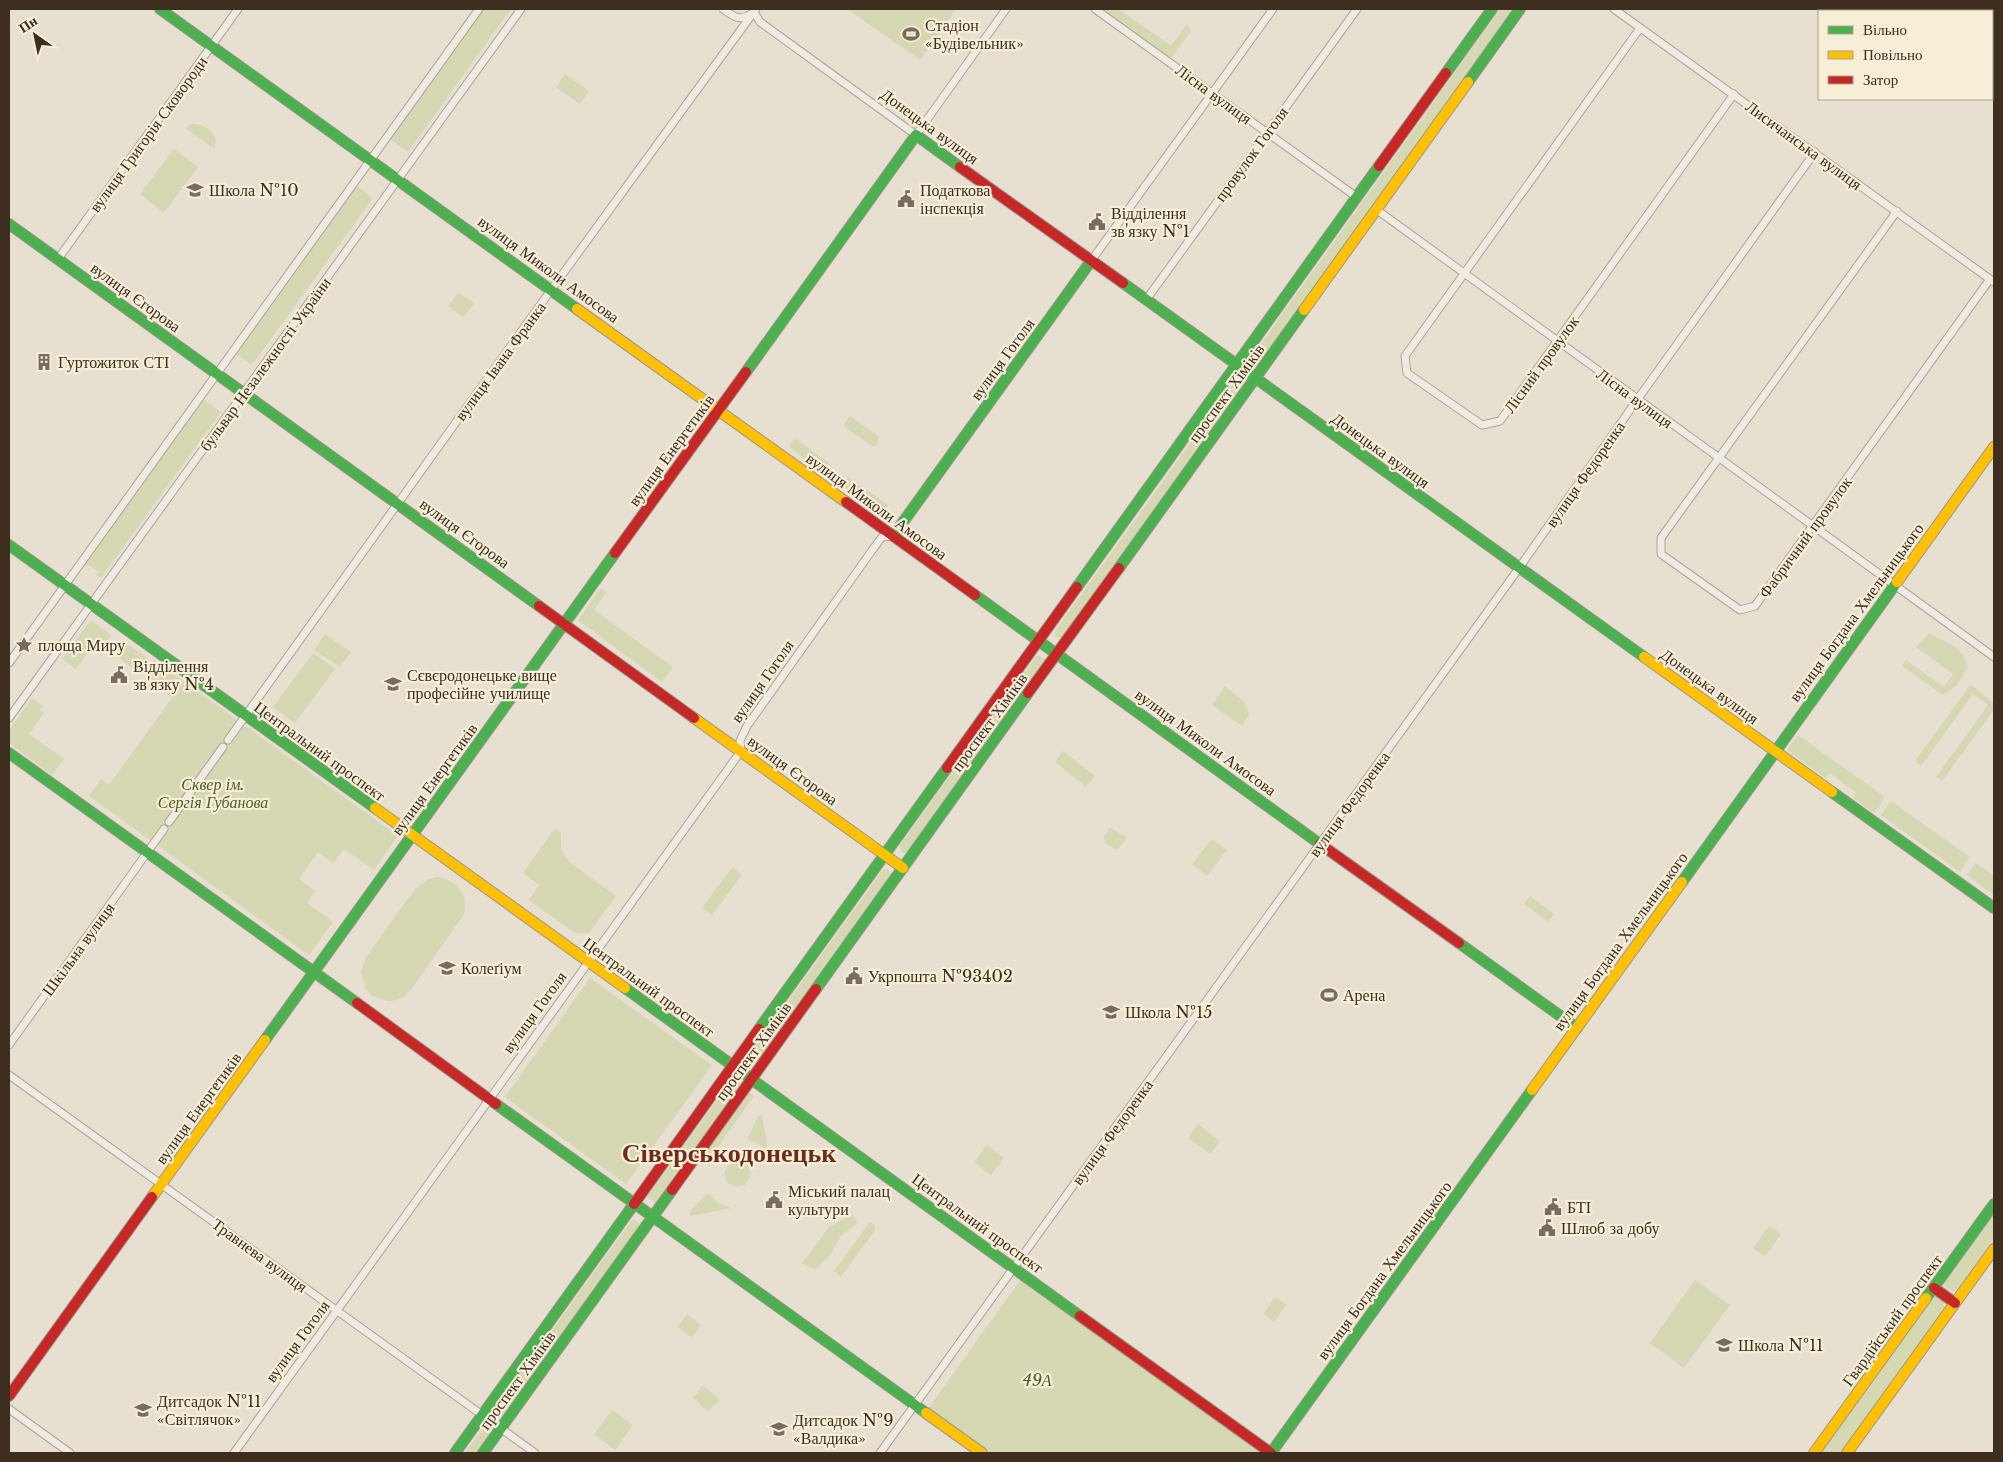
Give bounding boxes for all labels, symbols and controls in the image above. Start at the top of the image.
north arrow [10,10,60,60]
legend [1818,10,1993,100]
text: Пн [15,11,41,37]
place label: Стадіон «Будівельник» [925,15,1024,53]
text: Вільно [1863,20,1907,39]
sports icon: Стадіон «Будівельник» [901,24,921,44]
text: Повільно [1863,45,1922,64]
street label: вулиця Григорія Сковороди [85,52,212,216]
street label: Лісна вулиця [1172,60,1257,129]
text: Затор [1863,70,1898,89]
street label: Донецька вулиця [877,84,983,169]
street label: Лисичанська вулиця [1742,96,1867,194]
street label: провулок Гоголя [1210,102,1292,205]
school or university icon: Школа №10 [185,180,205,200]
place label: Школа №10 [209,180,299,200]
place label: Податкова інспекція [920,180,990,218]
public building icon: Податкова інспекція [896,189,916,209]
place label: Відділення зв'язку №1 [1111,203,1190,241]
street label: вулиця Миколи Амосова [474,211,624,327]
public building icon: Відділення зв'язку №1 [1087,212,1107,232]
street label: вулиця Єгорова [87,258,185,336]
street label: бульвар Незалежності України [195,273,335,455]
street label: вулиця Івана Франка [450,298,550,424]
street label: Лісний провулок [1499,311,1583,417]
street label: вулиця Гоголя [966,314,1039,404]
street label: проспект Хіміків [1183,339,1269,446]
building icon: Гуртожиток СТІ [34,352,54,372]
place label: Гуртожиток СТІ [58,352,169,372]
street label: Лісна вулиця [1593,364,1678,433]
street label: вулиця Енергетиків [624,390,719,510]
street label: Донецька вулиця [1328,408,1434,493]
street label: вулиця Федоренка [1541,417,1629,531]
street label: вулиця Миколи Амосова [802,448,952,564]
street label: Фабричний провулок [1754,472,1856,602]
street label: вулиця Єгорова [416,494,514,572]
street label: вулиця Богдана Хмельницького [1784,519,1928,705]
place icon: площа Миру [14,635,34,655]
place label: площа Миру [38,635,125,655]
street label: вулиця Гоголя [726,635,798,726]
street label: Донецька вулиця [1657,644,1763,729]
place label: Відділення зв'язку №4 [133,656,214,694]
public building icon: Відділення зв'язку №4 [109,665,129,685]
place label: Сєвєродонецьке вище професійне училище [407,665,557,703]
street label: проспект Хіміків [946,668,1032,775]
school or university icon: Сєвєродонецьке вище професійне училище [383,674,403,694]
street label: вулиця Миколи Амосова [1131,684,1281,800]
street label: Центральний проспект [250,697,390,805]
street label: вулиця Енергетиків [387,719,482,839]
street label: вулиця Єгорова [744,731,842,809]
street label: вулиця Федоренка [1304,747,1394,861]
park label: Сквер ім. Сергія Губанова [158,774,268,812]
street label: вулиця Богдана Хмельницького [1548,848,1692,1034]
street label: Шкільна вулиця [37,898,119,1000]
street label: Центральний проспект [579,933,719,1041]
school or university icon: Колеґіум [437,958,457,978]
place label: Колеґіум [461,958,522,978]
public building icon: Укрпошта №93402 [844,966,864,986]
place label: Укрпошта №93402 [868,966,1013,986]
street label: вулиця Гоголя [498,967,571,1057]
sports icon: Арена [1319,985,1339,1005]
place label: Арена [1343,985,1385,1005]
street label: проспект Хіміків [710,997,796,1104]
school or university icon: Школа №15 [1101,1002,1121,1022]
place label: Школа №15 [1125,1002,1212,1022]
street label: вулиця Енергетиків [151,1048,246,1168]
street label: вулиця Федоренка [1067,1075,1157,1189]
district label: Сіверськодонецьк [622,1137,836,1169]
street label: Центральний проспект [908,1169,1048,1277]
street label: вулиця Богдана Хмельницького [1312,1177,1456,1363]
place label: Міський палац культури [788,1181,890,1219]
public building icon: Міський палац культури [764,1190,784,1210]
public building icon: БТІ [1543,1197,1563,1217]
place label: БТІ [1567,1197,1591,1217]
street label: Травнева вулиця [208,1214,312,1297]
public building icon: Шлюб за добу [1537,1218,1557,1238]
place label: Шлюб за добу [1561,1218,1660,1238]
street label: Гвардійський проспект [1837,1250,1947,1390]
street label: вулиця Гоголя [261,1296,334,1386]
street label: проспект Хіміків [474,1326,560,1433]
school or university icon: Школа №11 [1714,1335,1734,1355]
place label: Школа №11 [1738,1335,1823,1355]
park label: 49А [1022,1370,1052,1390]
place label: Дитсадок №11 «Світлячок» [157,1391,261,1429]
school or university icon: Дитсадок №11 «Світлячок» [133,1400,153,1420]
place label: Дитсадок №9 «Валдика» [793,1410,893,1448]
school or university icon: Дитсадок №9 «Валдика» [769,1419,789,1439]

